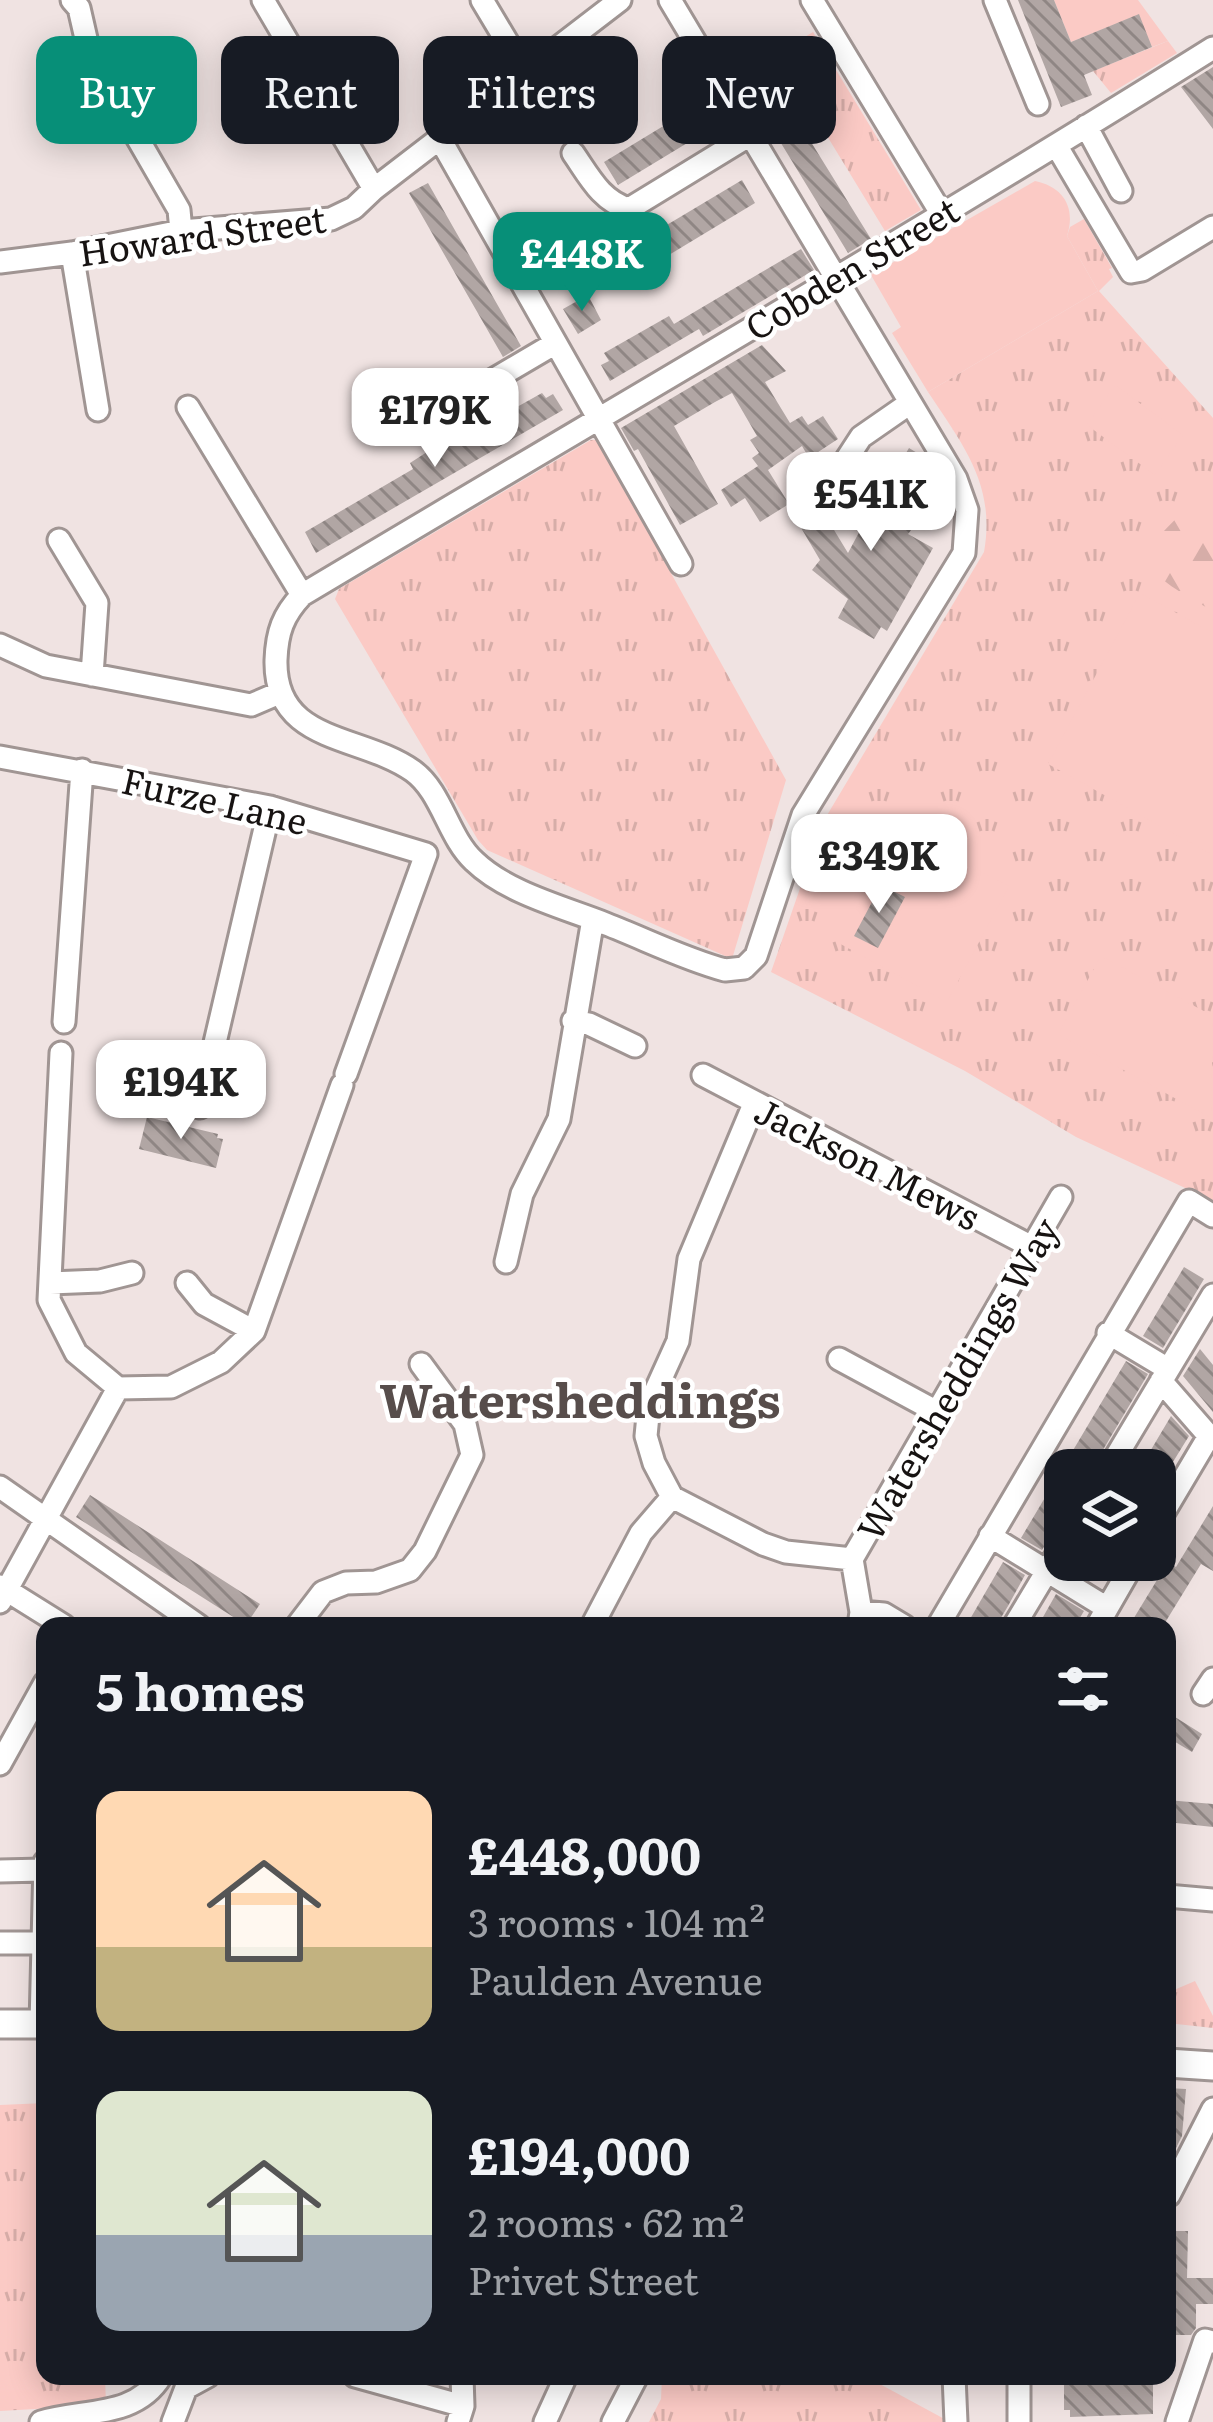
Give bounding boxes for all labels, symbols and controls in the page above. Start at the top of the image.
chip: Buy [36,36,197,144]
chip: Rent [221,36,399,144]
chip: Filters [423,36,638,144]
chip: New [662,36,836,144]
street label: Cobden Street [734,182,968,352]
street label: Howard Street [75,190,329,278]
pin: £448K [498,212,666,314]
text: £448K [520,222,644,280]
pin: £179K [351,368,519,470]
text: £179K [379,378,491,436]
pin: £541K [787,452,955,554]
text: £541K [814,462,928,520]
street label: Furze Lane [117,752,313,846]
pin: £349K [795,814,963,916]
text: £349K [818,824,940,882]
pin: £194K [97,1040,265,1142]
text: £194K [123,1050,239,1108]
street label: Jackson Mews [746,1082,990,1242]
street label: Watersheddings Way [842,1207,1070,1549]
district label: Watersheddings [379,1362,781,1433]
map controls [1044,1449,1176,1581]
button: layers [1044,1449,1176,1581]
text: 5 homes [96,1651,305,1727]
icon: filters [1050,1656,1116,1722]
text: £448,000 [468,1815,701,1891]
icon: home [192,1839,336,1983]
text: 3 rooms · 104 m² [468,1891,765,1949]
text: Paulden Avenue [468,1949,763,2007]
text: £194,000 [468,2115,691,2191]
icon: home [192,2139,336,2283]
text: 2 rooms · 62 m² [468,2191,744,2249]
text: Privet Street [468,2249,699,2307]

